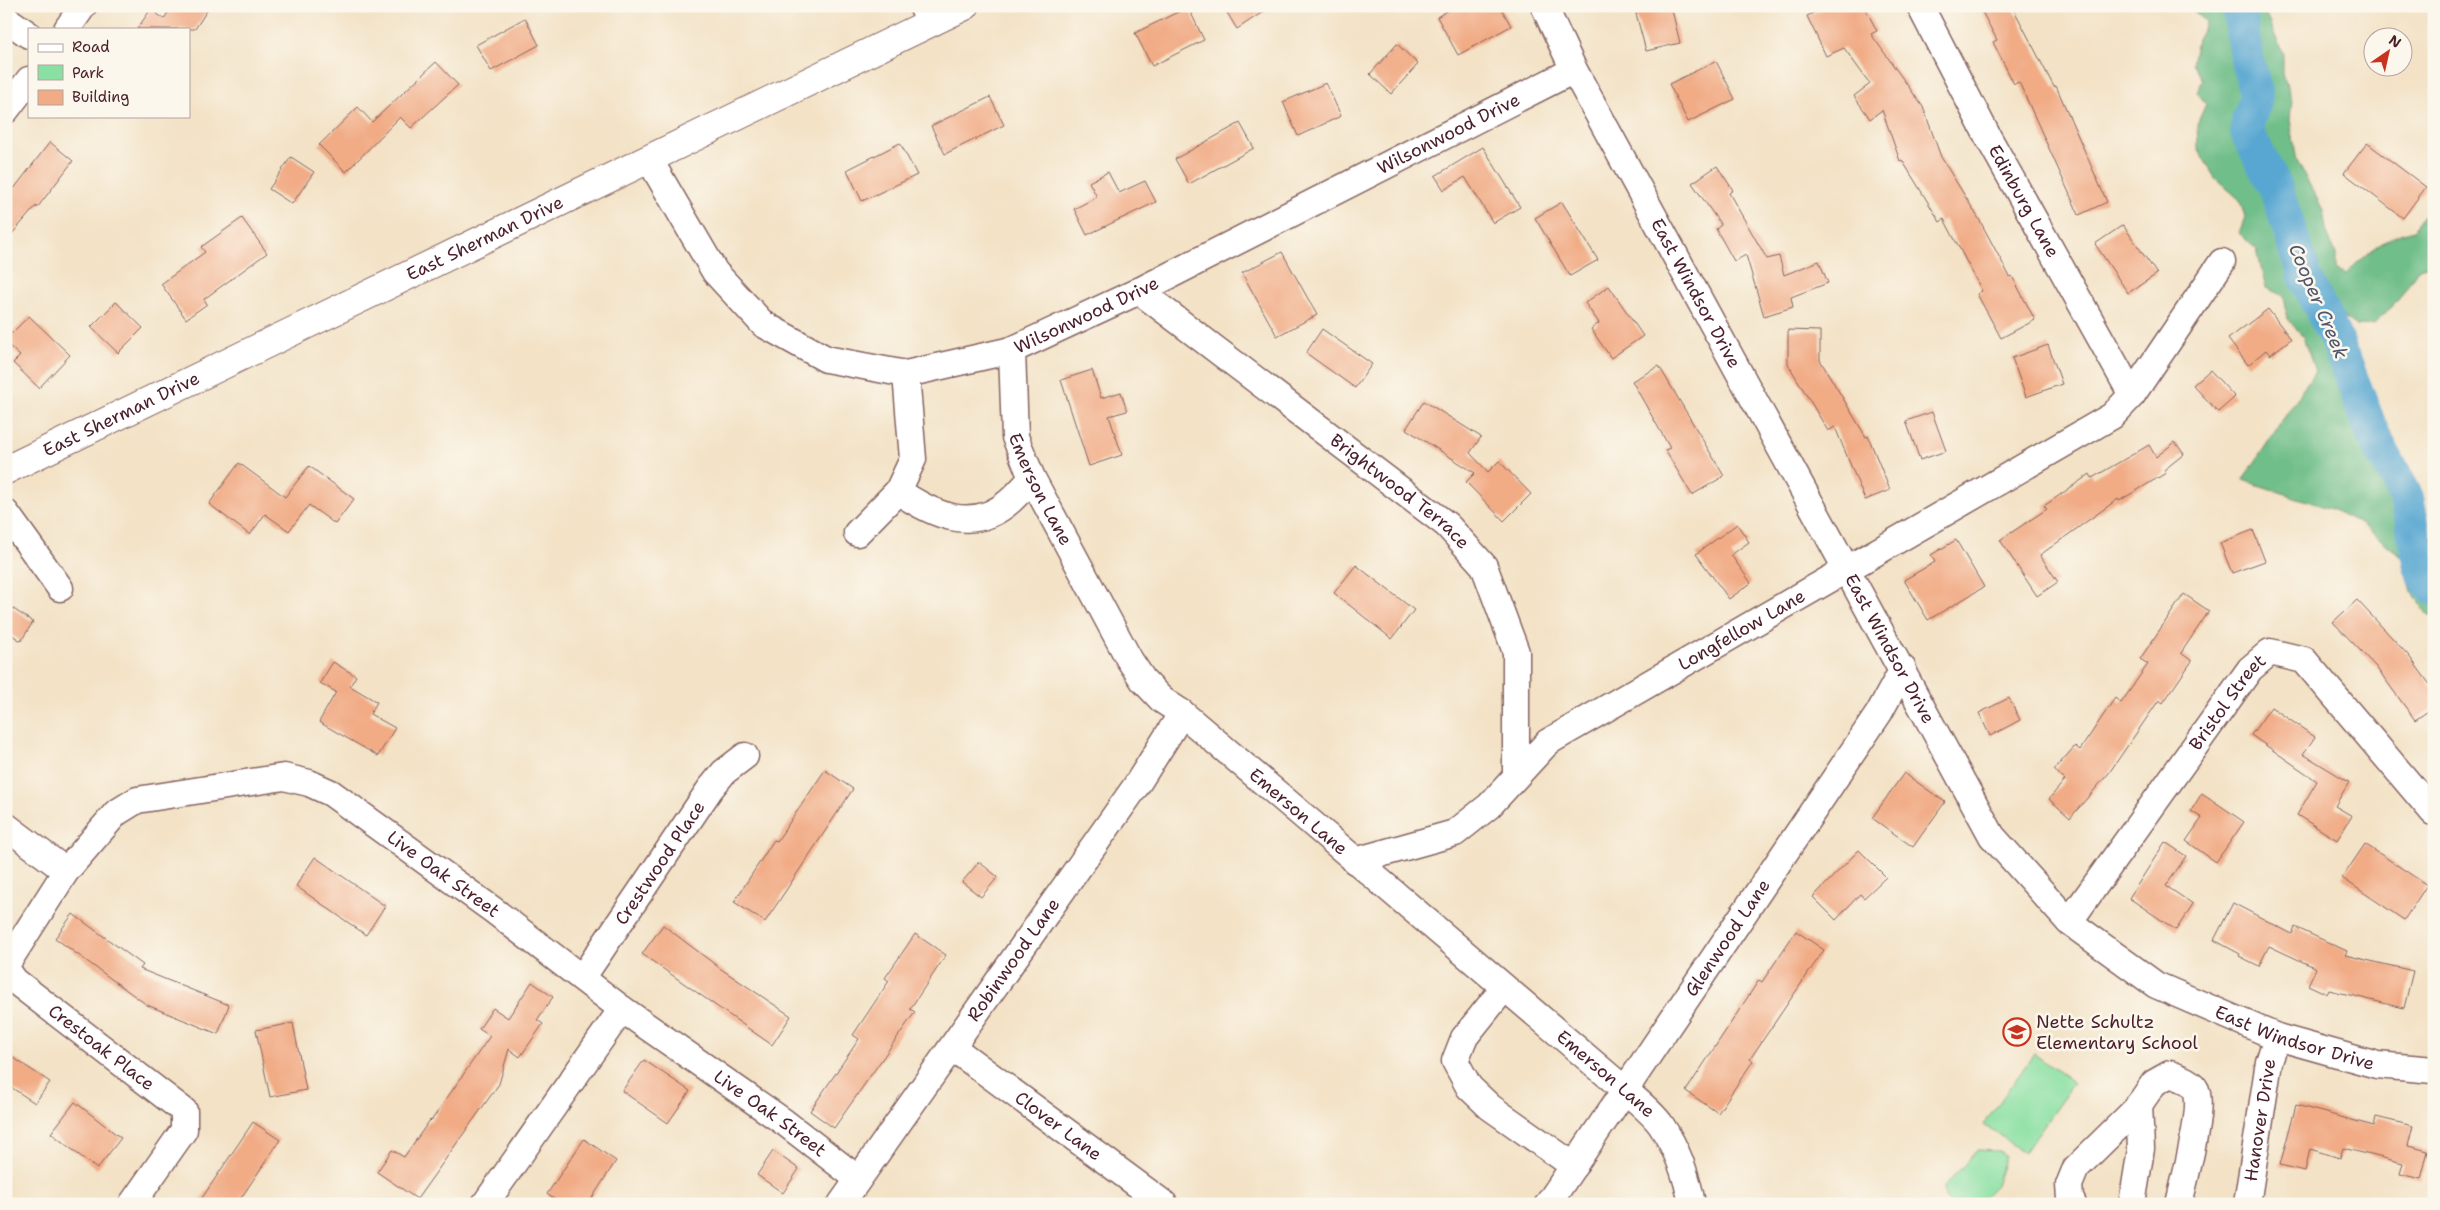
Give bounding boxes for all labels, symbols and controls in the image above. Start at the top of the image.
legend [28,28,190,118]
north arrow [2362,28,2412,78]
text: N [2386,31,2405,52]
text: Road [72,37,110,57]
text: Park [72,63,104,83]
text: Building [72,87,129,107]
street label: Wilsonwood Drive [1373,87,1524,180]
street label: Edinburg Lane [1983,140,2065,262]
street label: East Sherman Drive [402,190,567,286]
street label: East Windsor Drive [1645,214,1746,372]
water label: Cooper Creek [2283,240,2354,363]
street label: Wilsonwood Drive [1010,271,1163,359]
street label: East Sherman Drive [39,366,204,462]
street label: Brightwood Terrace [1325,428,1475,554]
street label: Emerson Lane [1003,429,1078,550]
street label: East Windsor Drive [1839,570,1940,728]
street label: Longfellow Lane [1674,584,1810,676]
street label: Bristol Street [2184,649,2271,755]
street label: Emerson Lane [1244,763,1353,861]
street label: Crestwood Place [609,796,711,930]
street label: Live Oak Street [382,825,505,923]
street label: Glenwood Lane [1679,874,1776,1001]
street label: Robinwood Lane [962,893,1065,1026]
street label: Crestoak Place [43,999,160,1096]
street label: East Windsor Drive [2211,1000,2377,1076]
place label: Nette Schultz Elementary School [2036,1010,2199,1055]
school or university icon: Nette Schultz Elementary School [2002,1017,2032,1047]
street label: Emerson Lane [1551,1025,1660,1123]
street label: Hanover Drive [2239,1057,2281,1183]
street label: Live Oak Street [709,1065,831,1162]
street label: Clover Lane [1010,1086,1107,1166]

